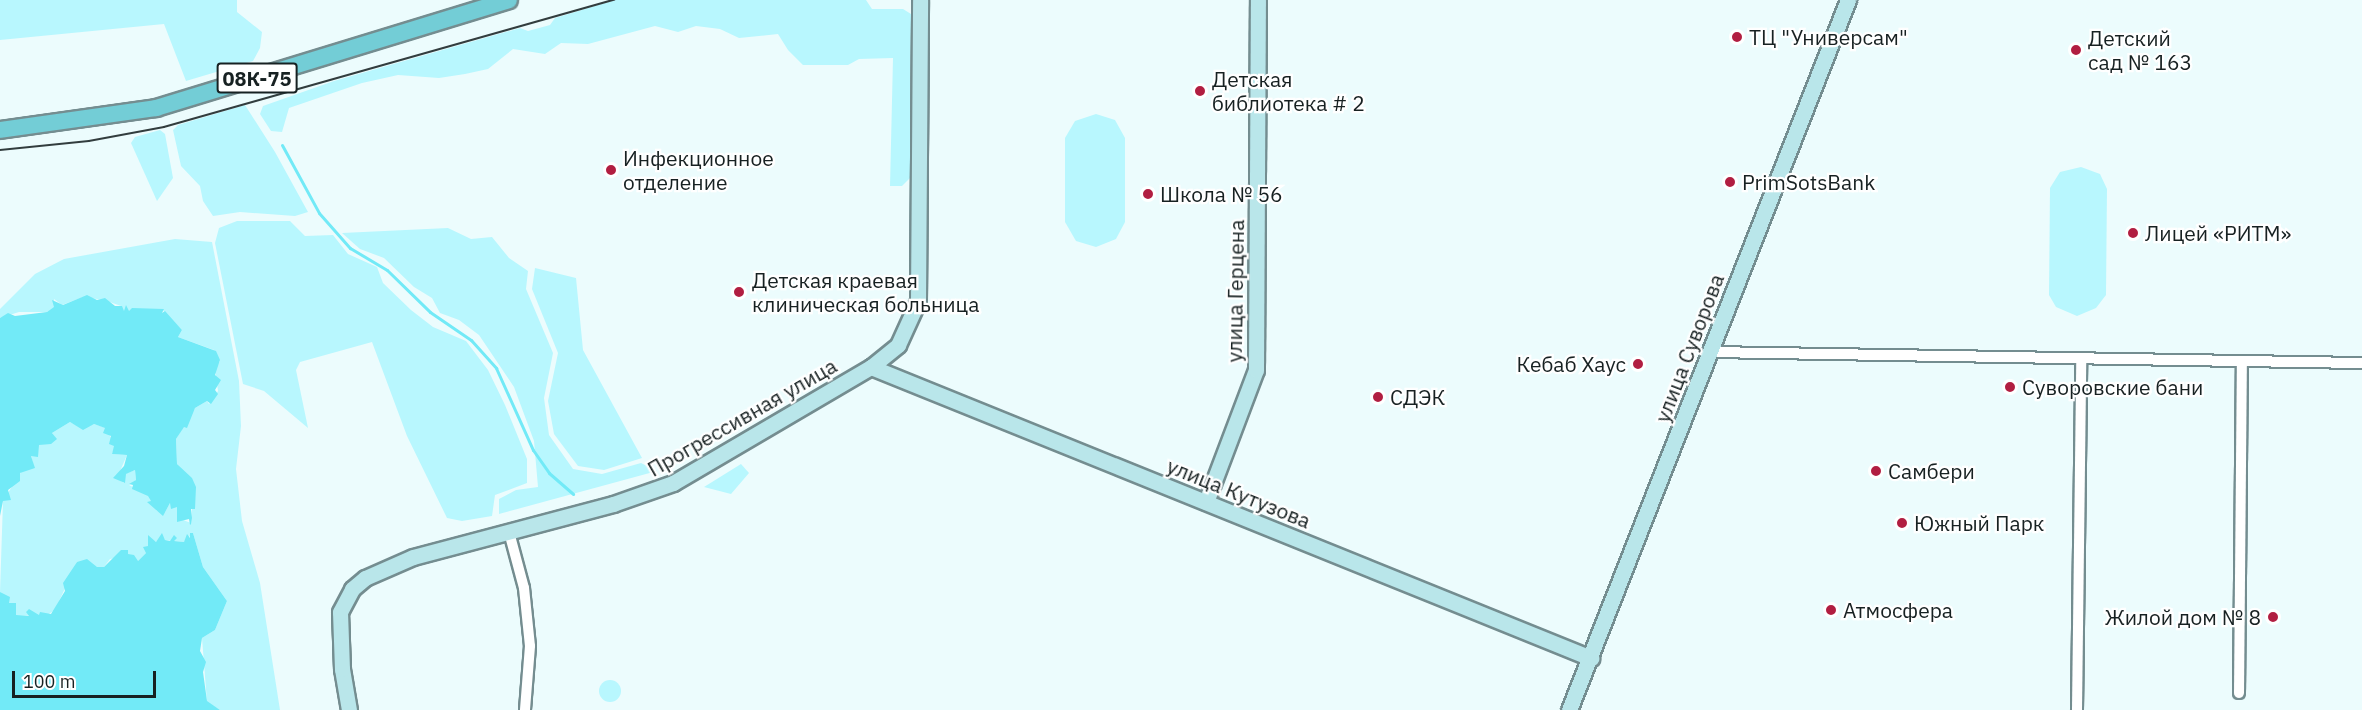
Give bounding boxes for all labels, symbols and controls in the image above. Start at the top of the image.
place label: ТЦ "Универсам" [1749,24,1908,50]
place label: Детский сад № 163 [2088,25,2192,75]
marker: ТЦ "Универсам" [1730,30,1744,44]
marker: Детский сад № 163 [2069,43,2083,57]
road number: 08К-75 [216,61,298,95]
place label: Детская библиотека # 2 [1212,66,1365,116]
marker: Детская библиотека # 2 [1193,84,1207,98]
place label: Инфекционное отделение [623,145,774,195]
marker: Инфекционное отделение [604,163,618,177]
place label: PrimSotsBank [1742,169,1875,195]
marker: PrimSotsBank [1723,175,1737,189]
place label: Школа № 56 [1160,181,1283,207]
marker: Школа № 56 [1141,187,1155,201]
street label: улица Герцена [1221,219,1249,363]
place label: Лицей «РИТМ» [2145,220,2291,246]
marker: Лицей «РИТМ» [2126,226,2140,240]
place label: Детская краевая клиническая больница [752,267,979,317]
street label: улица Суворова [1649,270,1729,426]
marker: Детская краевая клиническая больница [730,283,748,301]
place label: Кебаб Хаус [1517,351,1626,377]
street label: Прогрессивная улица [643,353,841,481]
marker: Кебаб Хаус [1631,357,1645,371]
place label: Суворовские бани [2022,374,2203,400]
marker: Суворовские бани [2003,380,2017,394]
place label: СДЭК [1390,384,1445,410]
marker: СДЭК [1371,390,1385,404]
street label: улица Кутузова [1163,453,1315,533]
place label: Самбери [1888,458,1975,484]
marker: Самбери [1869,464,1883,478]
place label: Южный Парк [1914,510,2044,536]
marker: Южный Парк [1895,516,1909,530]
place label: Атмосфера [1843,597,1953,623]
marker: Атмосфера [1824,603,1838,617]
place label: Жилой дом № 8 [2104,604,2261,630]
marker: Жилой дом № 8 [2266,610,2280,624]
scale bar [15,659,159,697]
text: 100 m [23,670,75,693]

